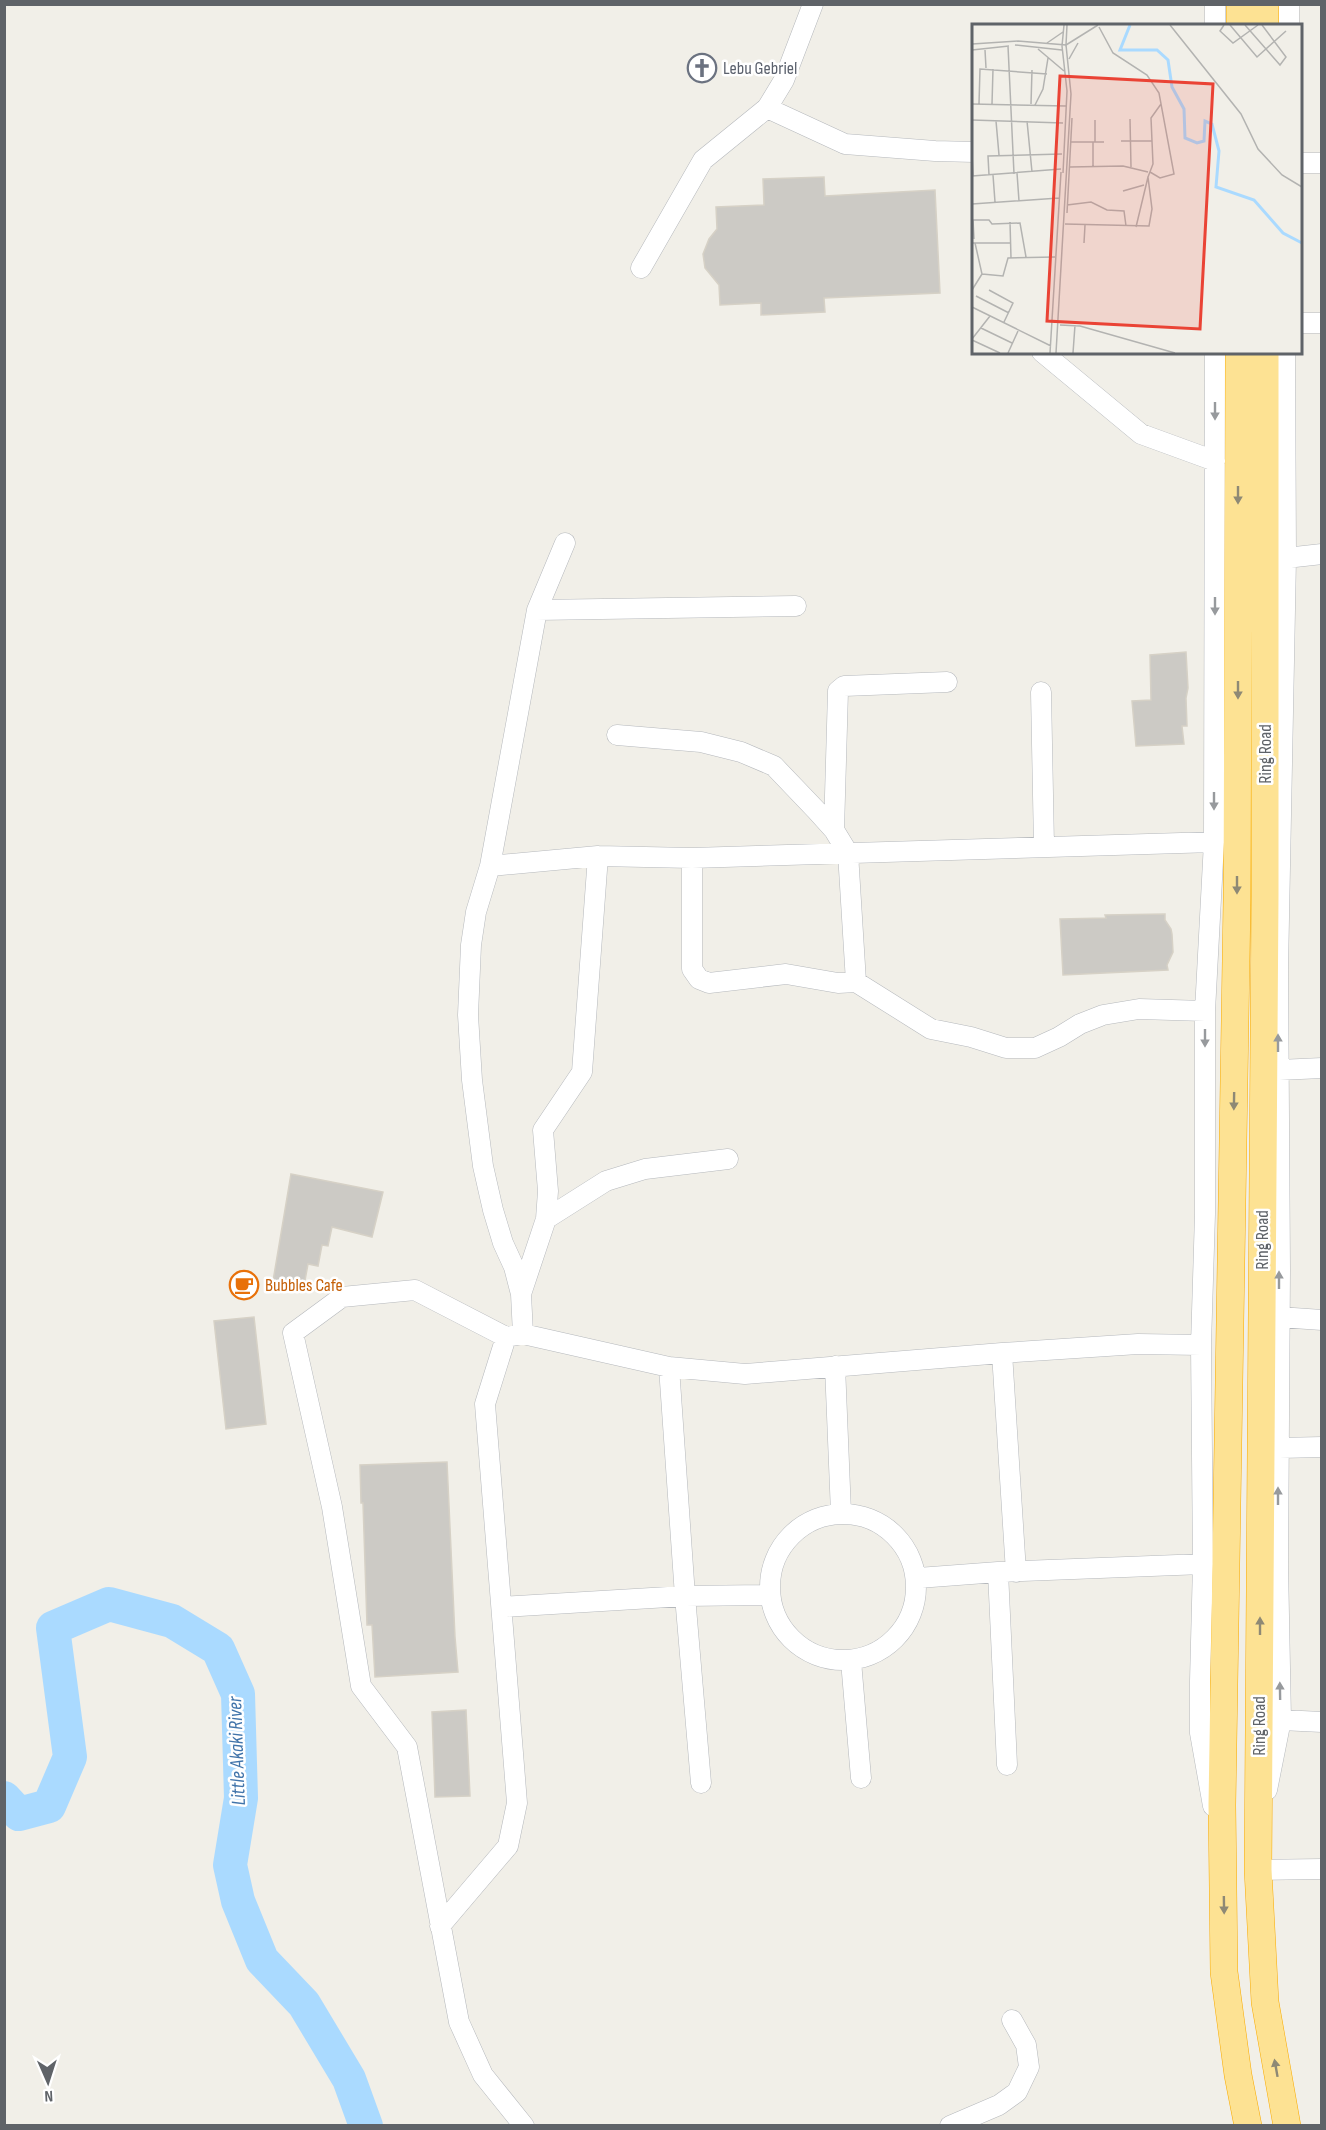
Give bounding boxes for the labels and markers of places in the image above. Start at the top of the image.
church icon: Lebu Gebriel [686,52,718,84]
place label: Lebu Gebriel [723,58,797,79]
cafe icon: Bubbles Cafe [228,1269,260,1301]
place label: Bubbles Cafe [265,1275,343,1296]

